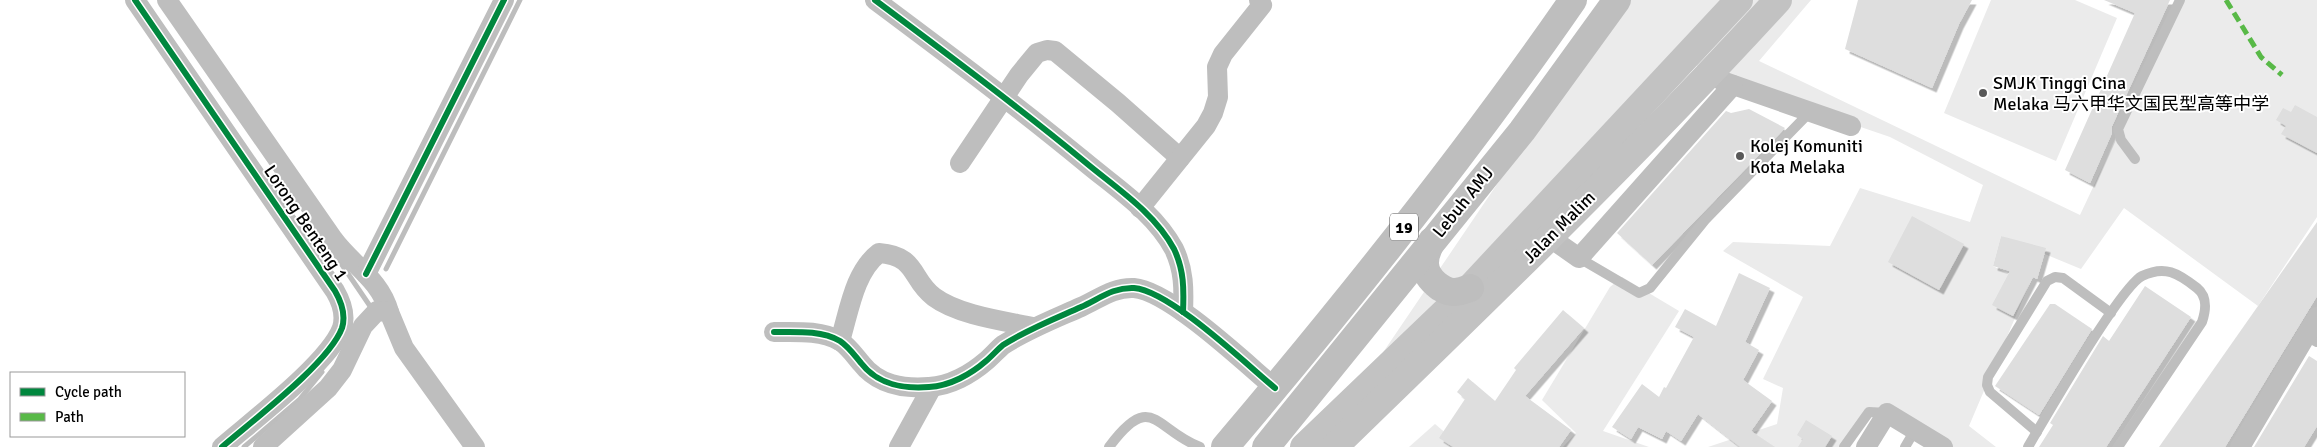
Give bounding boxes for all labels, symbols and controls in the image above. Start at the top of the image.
place label: SMJK Tinggi Cina Melaka 马六甲华文国民型高等中学 [1993,72,2269,115]
marker: SMJK Tinggi Cina Melaka 马六甲华文国民型高等中学 [1977,87,1989,99]
place label: Kolej Komuniti Kota Melaka [1750,135,1863,178]
marker: Kolej Komuniti Kota Melaka [1734,150,1746,162]
street label: Lorong Benteng 1 [259,161,353,285]
street label: Lebuh AMJ [1428,162,1498,242]
street label: Jalan Malim [1518,186,1600,268]
road number: 19 [1390,213,1418,240]
legend [10,372,185,437]
text: Cycle path [55,383,122,401]
text: Path [55,408,84,426]

